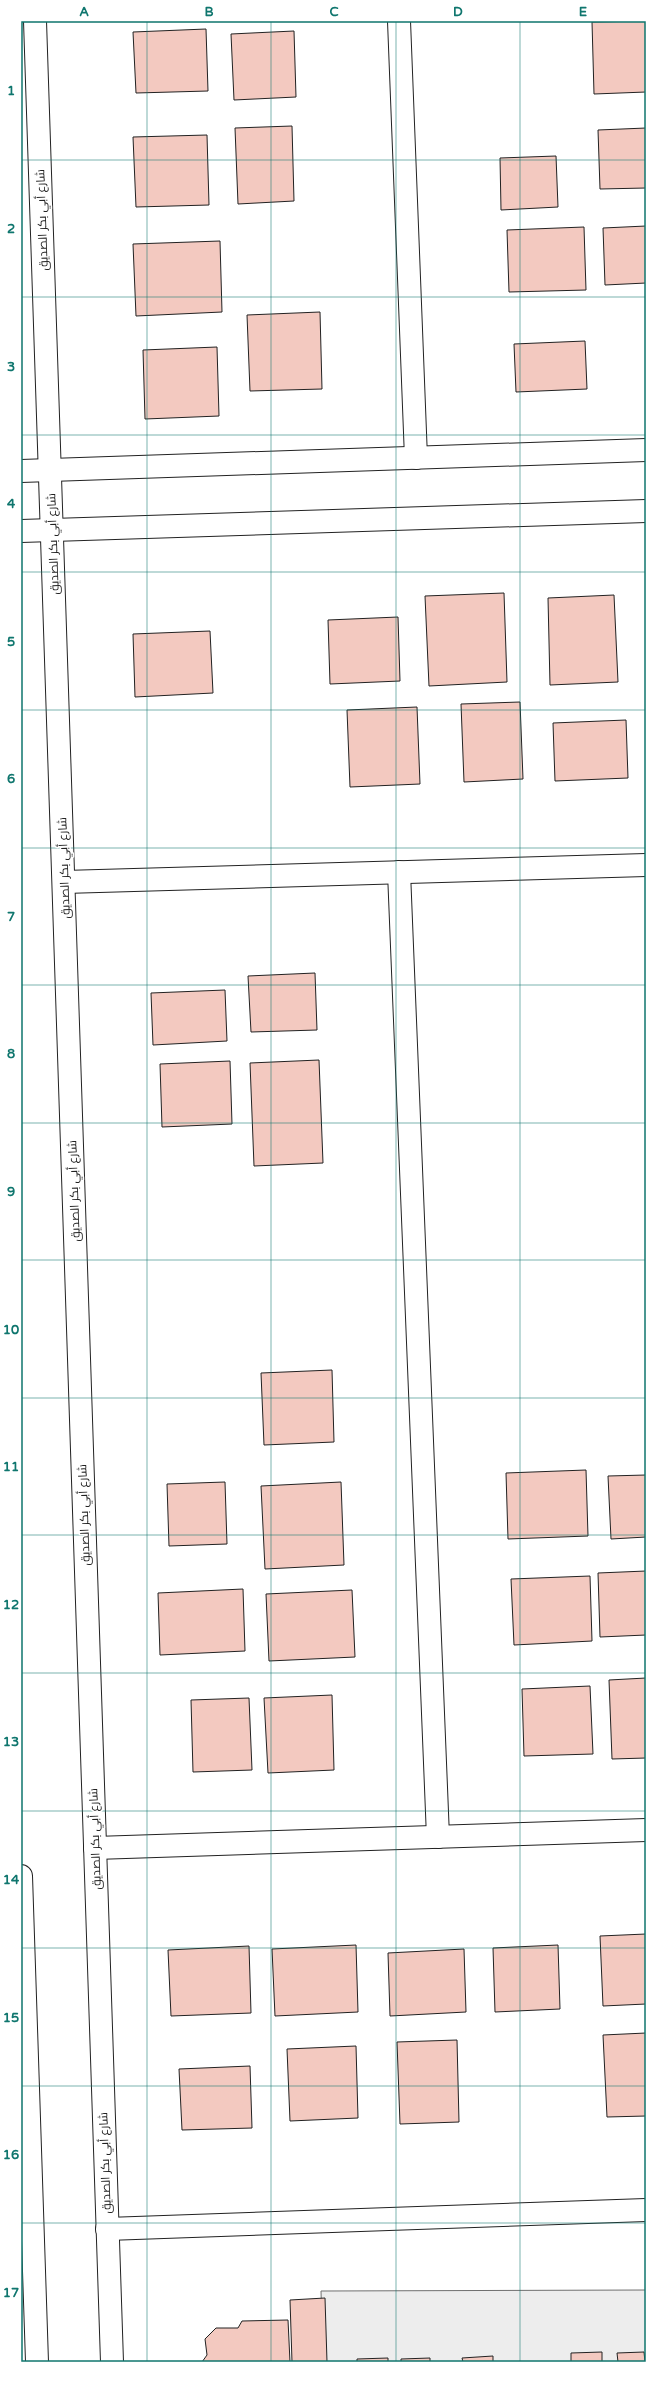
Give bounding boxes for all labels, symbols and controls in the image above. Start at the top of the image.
text: A [79,4,89,20]
text: B [204,4,214,20]
text: C [329,4,339,20]
text: D [453,4,463,20]
text: E [579,4,587,20]
text: 1 [7,83,15,99]
street label: شارع أبي بكر الصديق [32,169,54,271]
text: 2 [7,221,15,237]
text: 3 [7,359,15,375]
street label: شارع أبي بكر الصديق [43,493,65,595]
text: 4 [7,496,16,512]
text: 5 [7,634,15,650]
text: 6 [7,771,15,787]
street label: شارع أبي بكر الصديق [54,817,76,919]
text: 7 [7,909,15,925]
text: 8 [7,1046,15,1062]
street label: شارع أبي بكر الصديق [64,1140,86,1242]
text: 9 [7,1184,15,1200]
text: 10 [3,1322,19,1338]
text: 11 [3,1459,19,1475]
street label: شارع أبي بكر الصديق [74,1464,96,1566]
text: 12 [3,1597,19,1613]
text: 13 [3,1734,19,1750]
street label: شارع أبي بكر الصديق [85,1788,107,1890]
text: 14 [3,1872,20,1888]
text: 15 [3,2010,19,2026]
street label: شارع أبي بكر الصديق [95,2112,117,2214]
text: 16 [3,2147,19,2163]
text: 17 [3,2285,19,2301]

